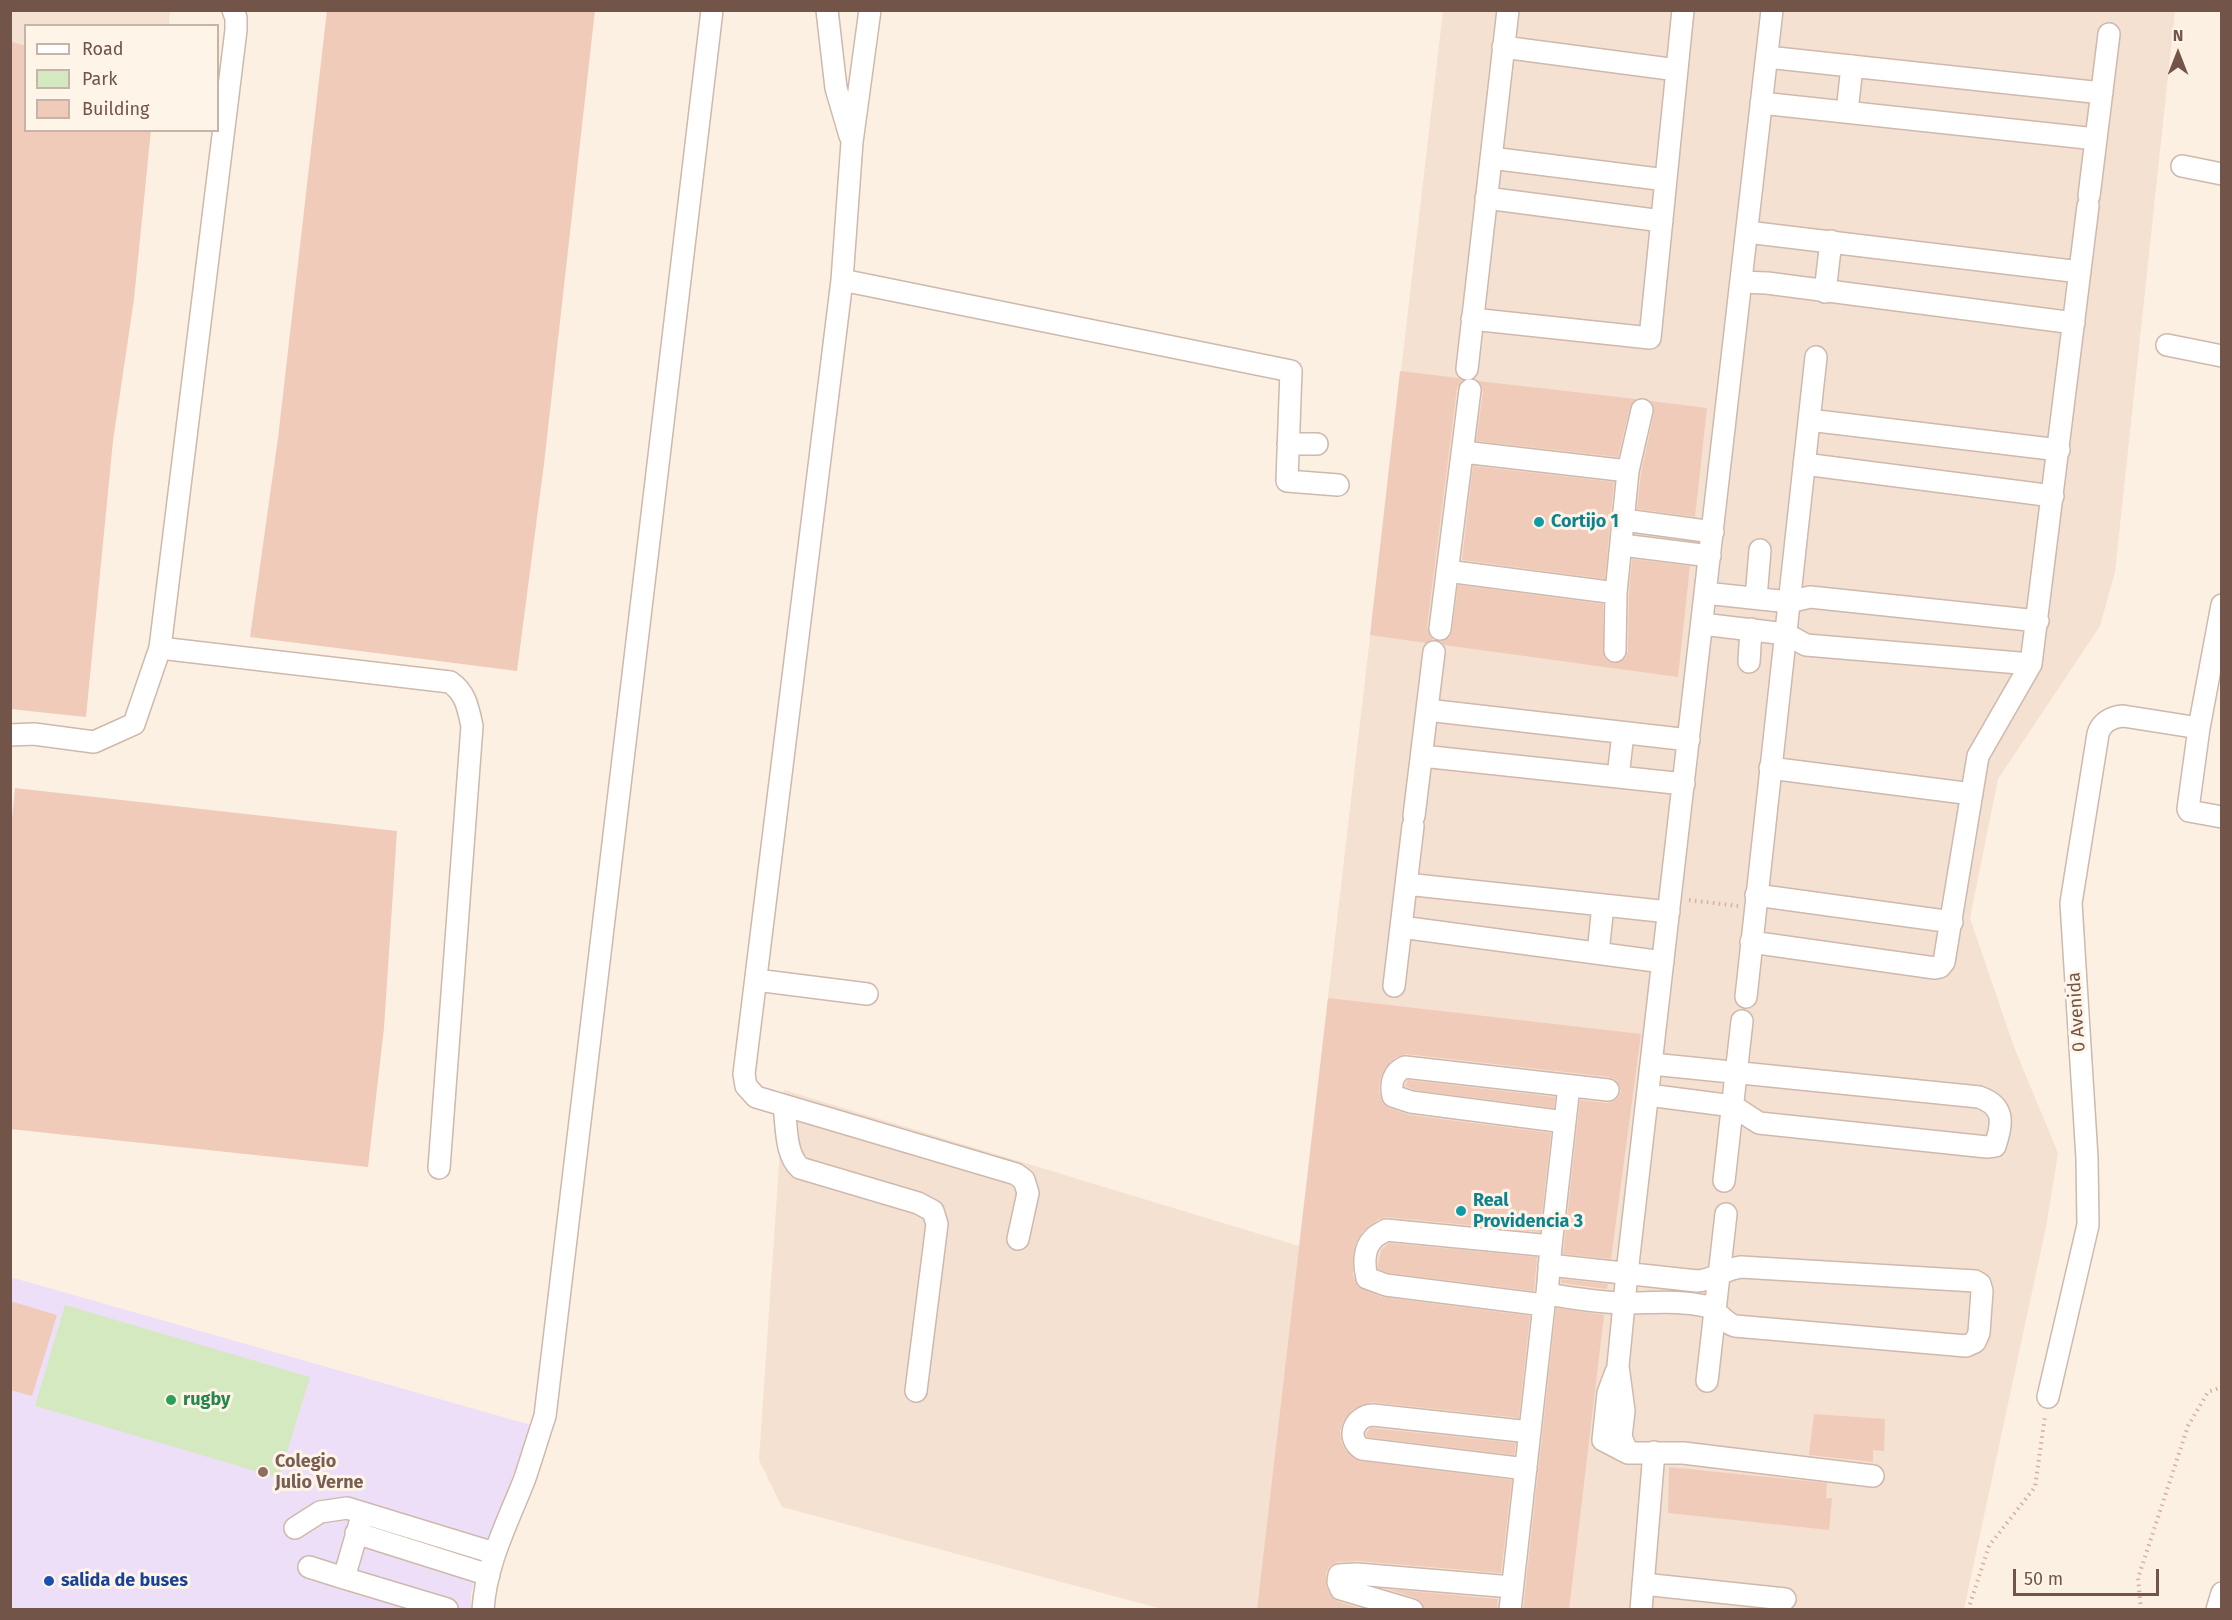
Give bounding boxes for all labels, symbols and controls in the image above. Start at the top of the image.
legend [24,24,219,132]
north arrow [2148,24,2208,84]
text: N [2173,26,2183,45]
text: Road [82,38,124,60]
text: Park [82,68,117,90]
text: Building [82,98,149,120]
place label: Cortijo 1 [1551,511,1619,533]
marker: Cortijo 1 [1532,515,1546,529]
street label: 0 Avenida [2063,971,2091,1053]
place label: Real Providencia 3 [1473,1190,1583,1232]
marker: Real Providencia 3 [1454,1204,1468,1218]
place label: rugby [183,1389,230,1411]
marker: rugby [164,1393,178,1407]
place label: Colegio Julio Verne [275,1451,363,1494]
marker: Colegio Julio Verne [256,1465,270,1479]
scale bar [2016,1557,2162,1595]
text: 50 m [2024,1568,2063,1590]
place label: salida de buses [61,1570,188,1592]
marker: salida de buses [42,1574,56,1588]

